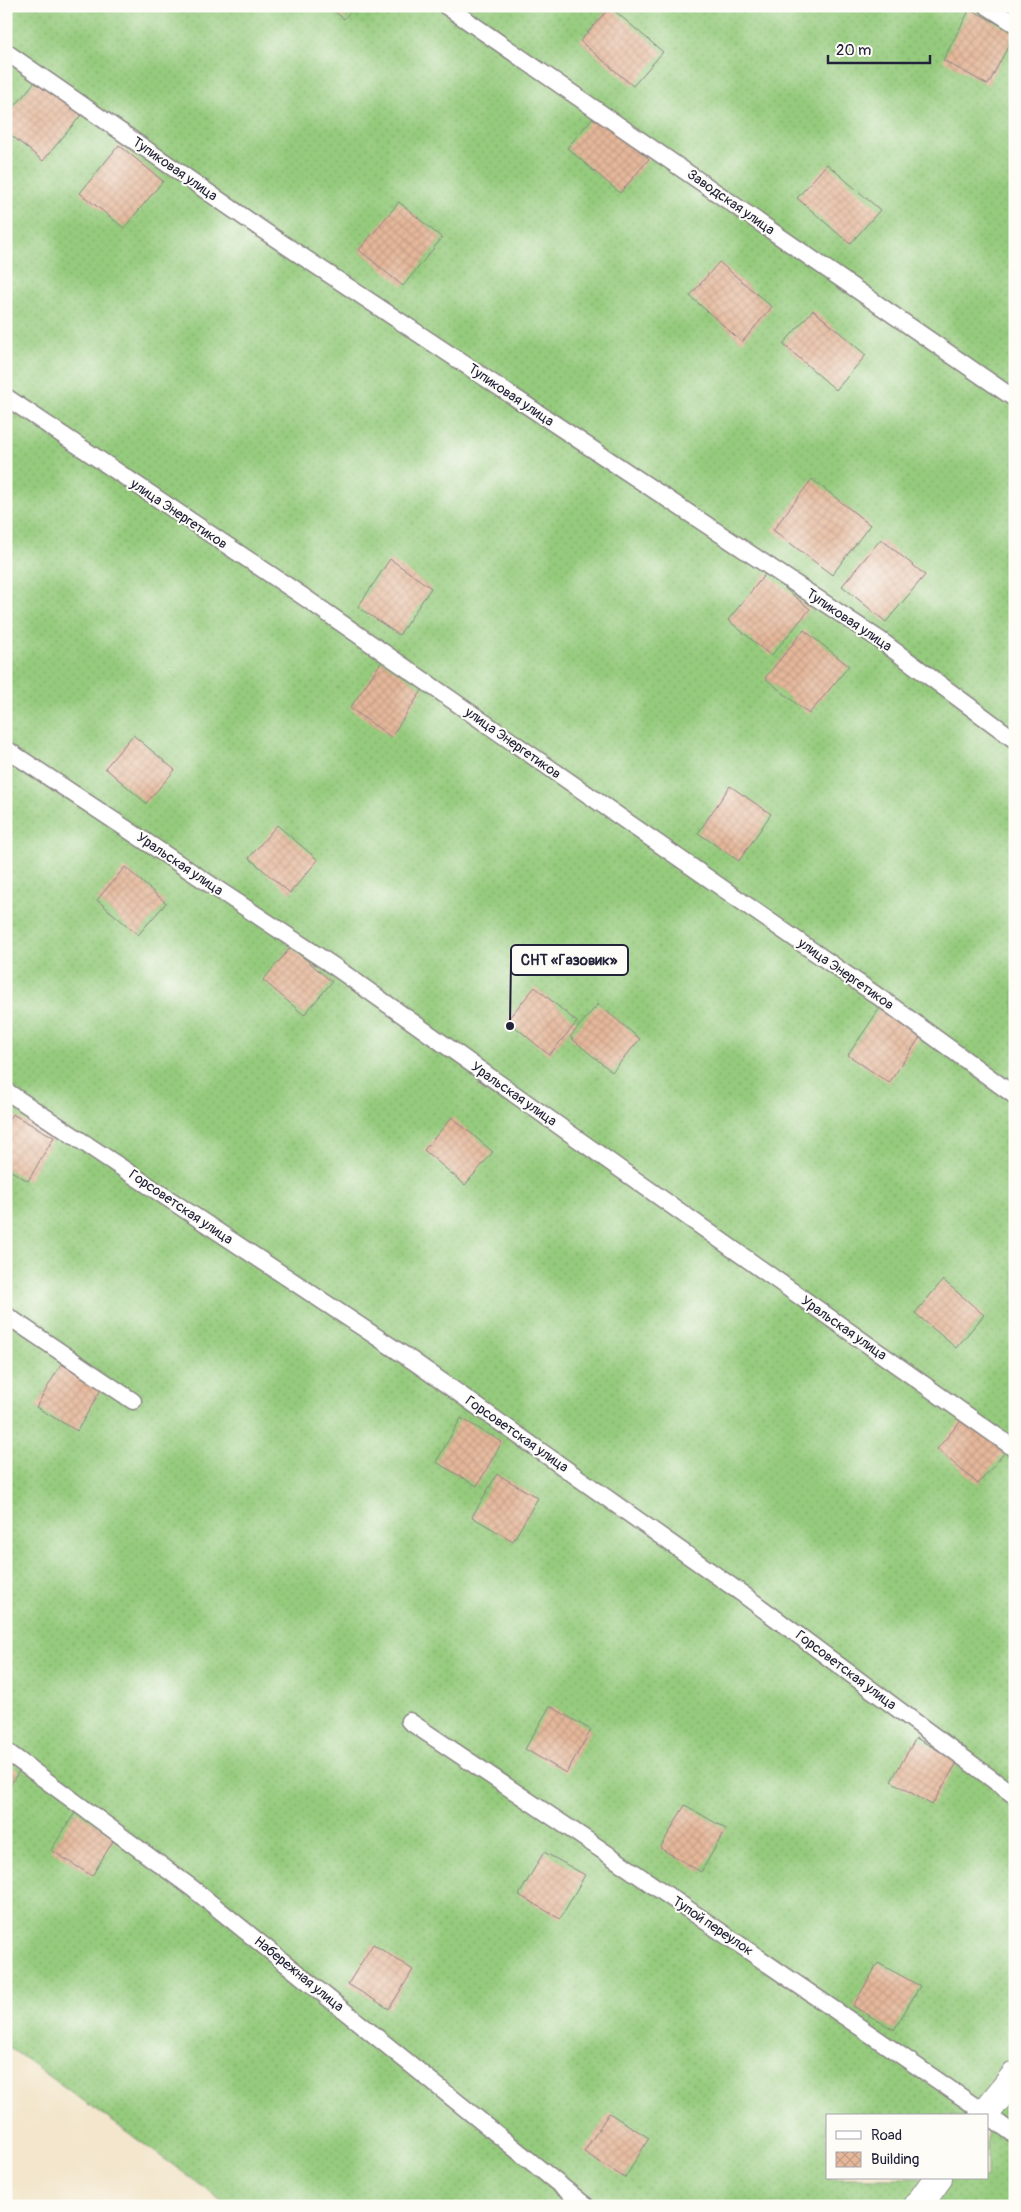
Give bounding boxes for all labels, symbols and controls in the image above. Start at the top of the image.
scale bar [828,32,931,64]
text: 20 m [836,41,871,60]
street label: Тупиковая улица [129,133,221,205]
street label: Заводская улица [684,165,778,239]
street label: Тупиковая улица [465,360,557,430]
street label: улица Энергетиков [126,475,231,553]
street label: Тупиковая улица [803,585,895,655]
street label: улица Энергетиков [461,703,564,783]
street label: Уральская улица [134,829,226,899]
street label: улица Энергетиков [794,934,897,1014]
callout: СНТ «Газовик» [511,945,628,975]
text: СНТ «Газовик» [521,951,618,970]
street label: Уральская улица [468,1058,560,1130]
street label: Горсоветская улица [126,1166,236,1248]
street label: Уральская улица [798,1292,890,1364]
street label: Горсоветская улица [462,1392,572,1476]
street label: Горсоветская улица [792,1627,900,1713]
street label: Тупой переулок [669,1893,757,1959]
street label: Набережная улица [251,1933,347,2015]
legend [826,2114,988,2180]
text: Road [871,2126,902,2145]
text: Building [871,2150,919,2169]

